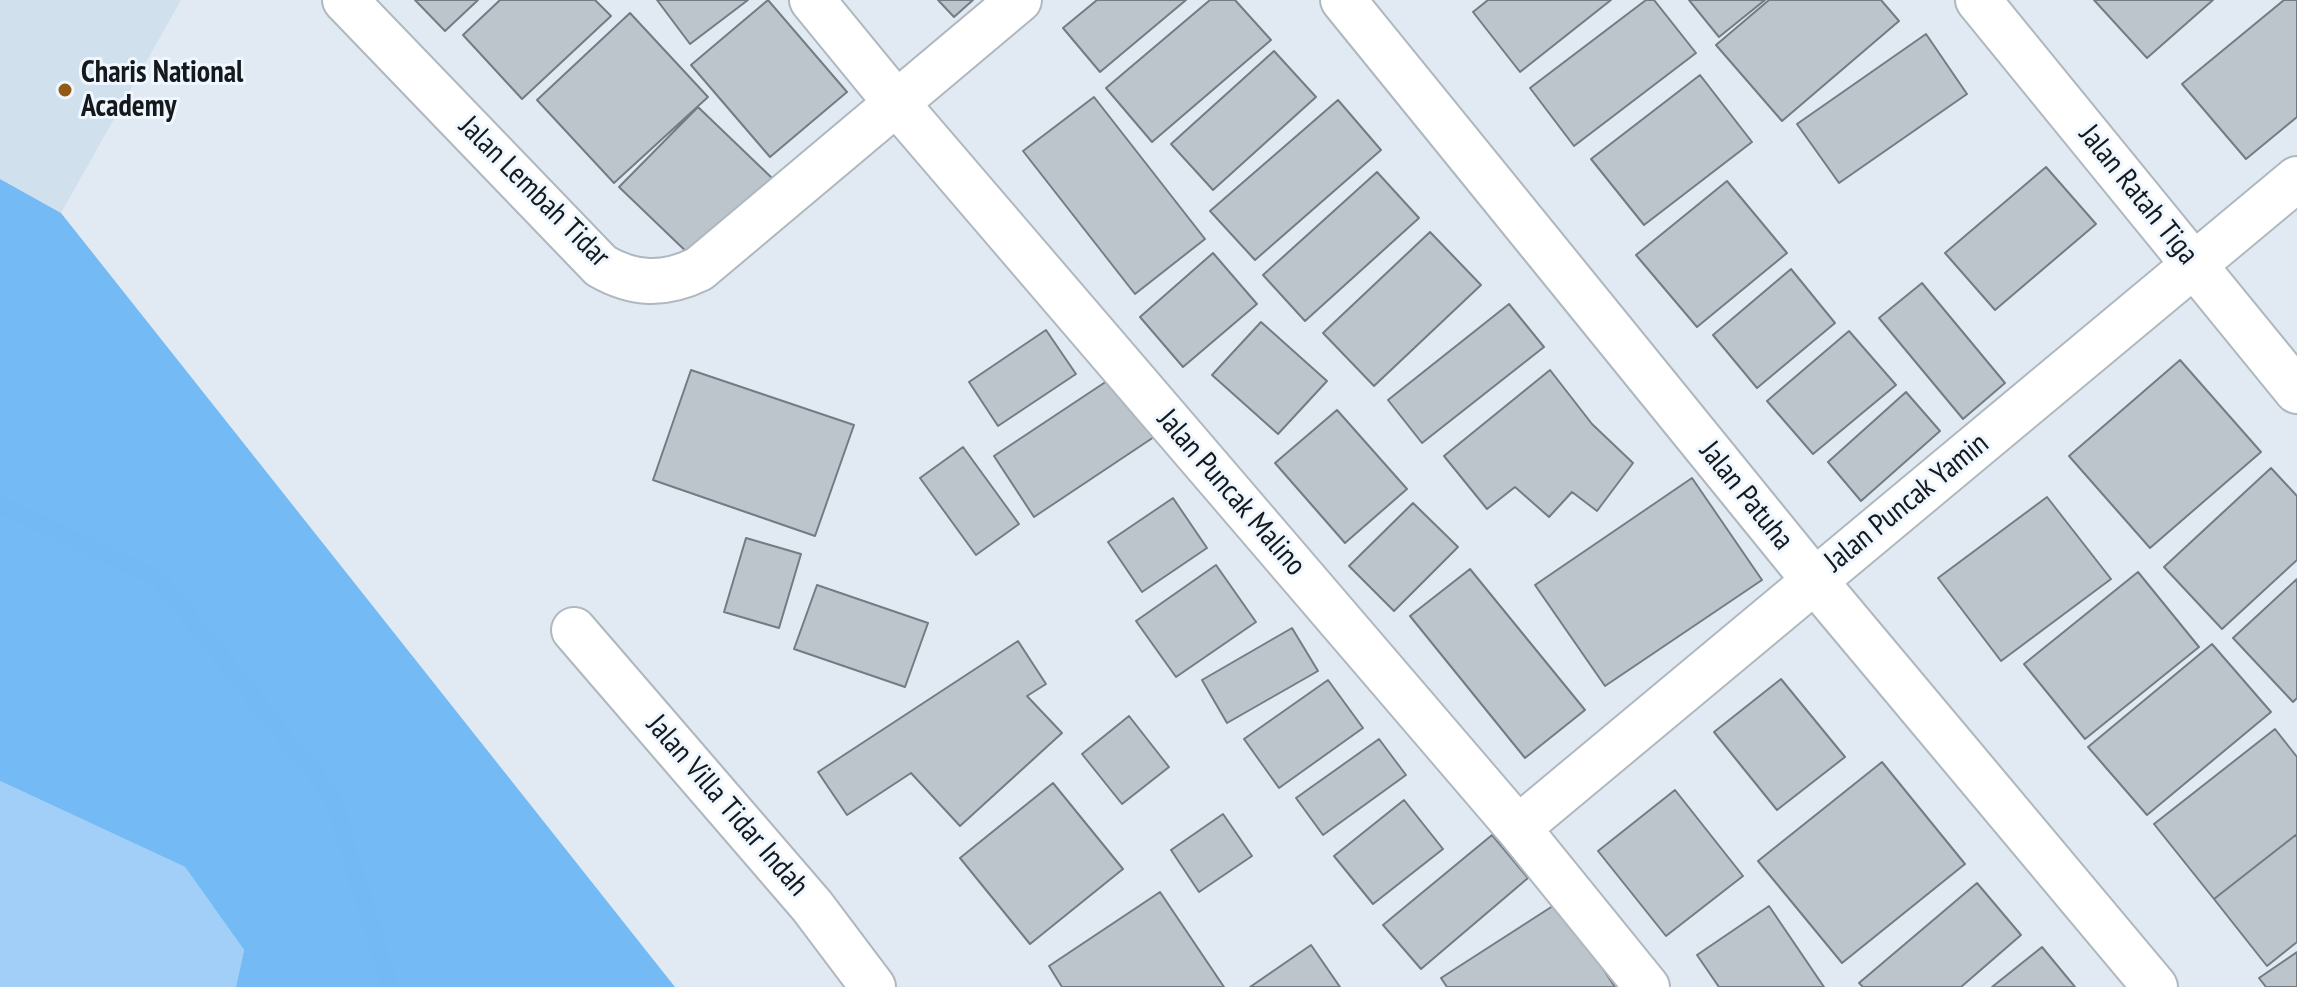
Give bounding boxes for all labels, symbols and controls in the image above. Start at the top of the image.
place label: Charis National Academy [81,55,243,126]
marker: Charis National Academy [56,81,74,99]
street label: Jalan Lembah Tidar [451,109,617,275]
street label: Jalan Ratah Tiga [2071,118,2205,272]
street label: Jalan Puncak Malino [1149,403,1313,583]
street label: Jalan Puncak Yamin [1818,426,1996,580]
street label: Jalan Patuha [1691,435,1801,557]
street label: Jalan Villa Tidar Indah [639,708,815,904]

